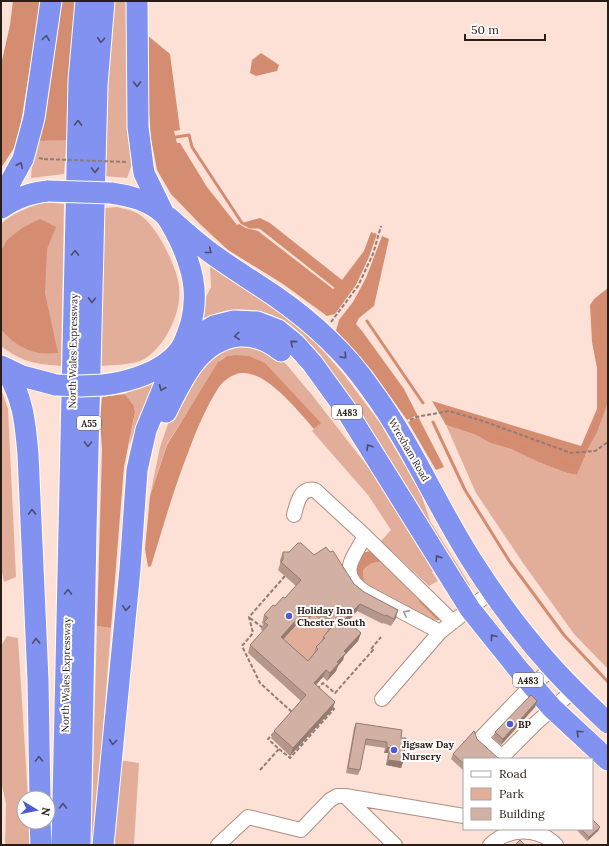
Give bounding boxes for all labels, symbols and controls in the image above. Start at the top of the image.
scale bar [465,16,545,42]
text: 50 m [471,22,499,37]
one-way arrow [41,35,50,42]
one-way arrow [97,37,106,43]
one-way arrow [133,81,141,87]
one-way arrow [74,120,82,126]
one-way arrow [15,162,23,170]
one-way arrow [91,167,99,173]
one-way arrow [204,246,211,253]
one-way arrow [71,250,79,256]
street label: North Wales Expressway [65,293,81,409]
one-way arrow [88,297,96,303]
one-way arrow [234,332,240,341]
one-way arrow [290,340,297,347]
one-way arrow [339,351,347,359]
one-way arrow [159,385,167,392]
road number: A483 [332,405,362,419]
road number: A55 [77,416,101,430]
street label: Wrexham Road [386,416,432,484]
one-way arrow [84,441,92,447]
one-way arrow [367,445,374,452]
one-way arrow [27,509,36,515]
one-way arrow [435,555,443,562]
one-way arrow [63,589,72,595]
place label: Holiday Inn Chester South [297,604,366,629]
one-way arrow [122,605,131,611]
one-way arrow [402,610,410,618]
marker: Holiday Inn Chester South [284,611,294,621]
street label: North Wales Expressway [58,617,74,733]
one-way arrow [490,634,497,641]
one-way arrow [32,638,41,644]
road number: A483 [513,673,543,687]
place label: BP [518,718,532,731]
marker: BP [505,719,515,729]
one-way arrow [577,731,584,738]
place label: Jigsaw Day Nursery [402,738,454,763]
one-way arrow [108,739,117,745]
marker: Jigsaw Day Nursery [389,745,399,755]
one-way arrow [35,756,43,762]
legend [463,758,593,830]
text: Road [499,766,527,781]
text: Park [499,786,525,801]
north arrow [16,790,56,830]
one-way arrow [59,803,67,809]
text: N [38,806,53,818]
text: Building [499,806,545,821]

